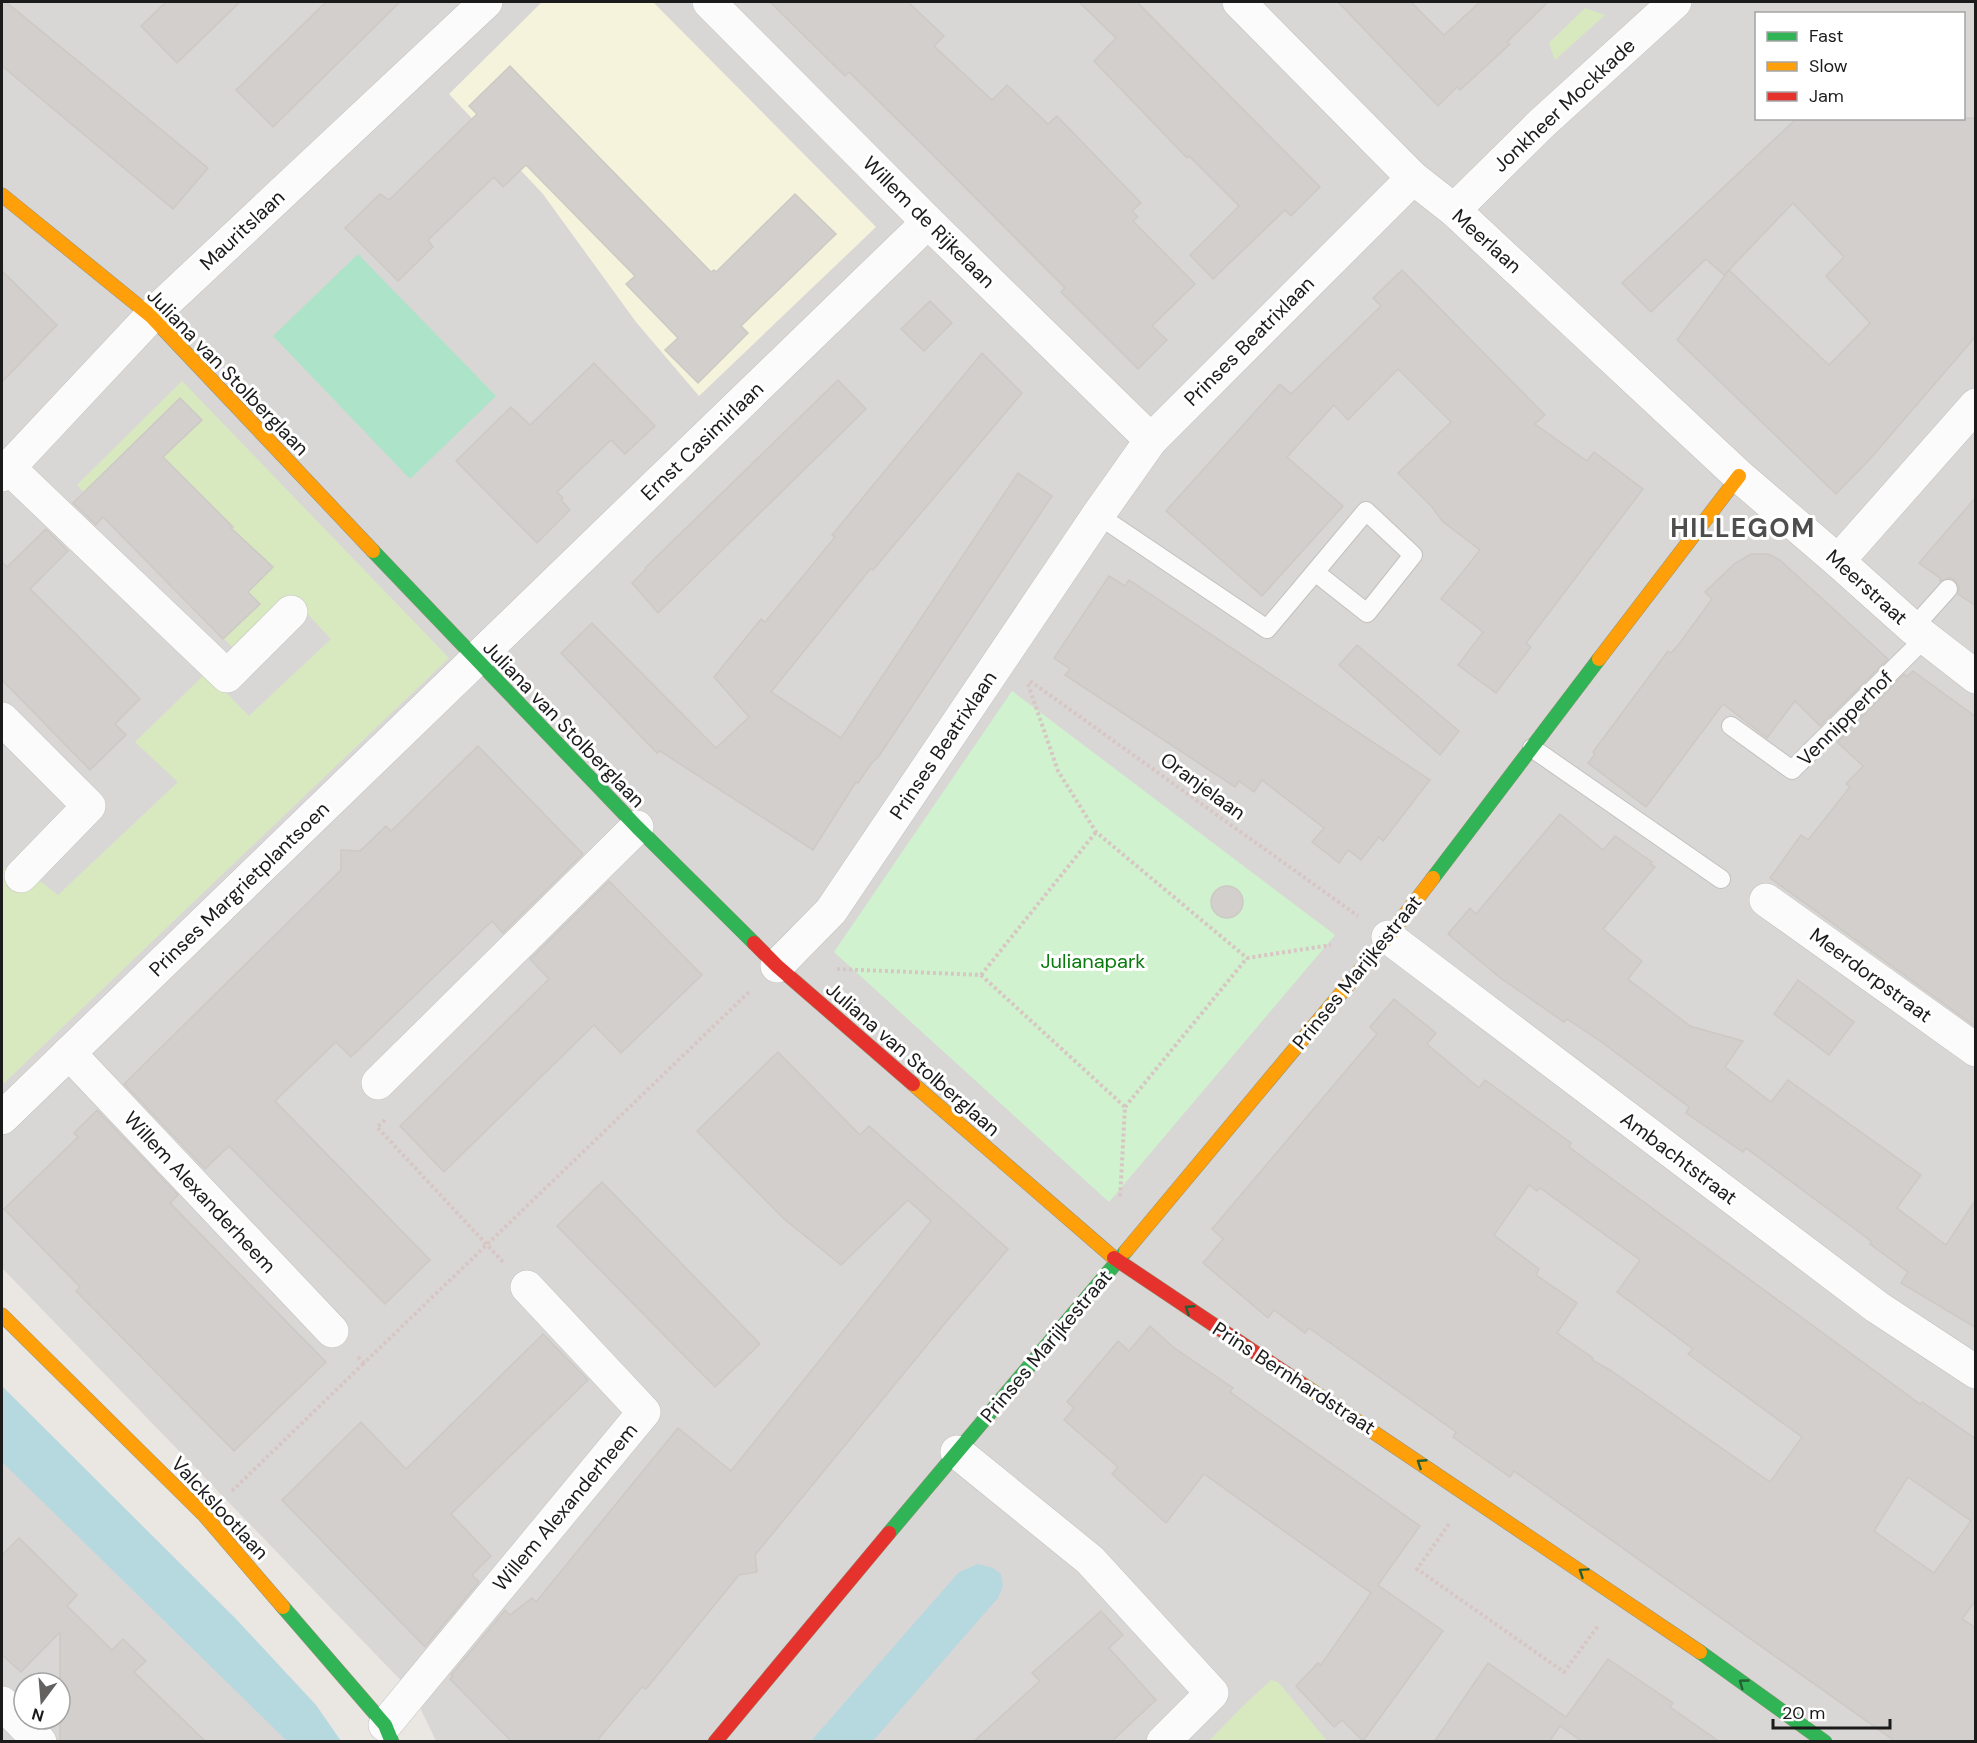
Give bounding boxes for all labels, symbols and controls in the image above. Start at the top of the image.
legend [1755,12,1965,120]
text: Fast [1809,24,1844,48]
street label: Jonkheer Mockkade [1487,32,1641,178]
text: Slow [1809,54,1848,78]
text: Jam [1809,84,1844,108]
street label: Willem de Rijkelaan [857,150,1001,294]
street label: Mauritslaan [194,184,290,276]
street label: Meerlaan [1447,203,1527,279]
street label: Prinses Beatrixlaan [1178,270,1320,412]
street label: Juliana van Stolberglaan [141,283,315,461]
street label: Ernst Casimirlaan [635,376,769,506]
district label: HILLEGOM [1670,511,1816,545]
street label: Meerstraat [1821,544,1913,631]
street label: Juliana van Stolberglaan [477,635,651,813]
street label: Vennipperhof [1792,664,1899,771]
street label: Prinses Beatrixlaan [884,666,1002,824]
street label: Oranjelaan [1155,746,1251,826]
street label: Prinses Margrietplantsoen [143,796,335,982]
street label: Prinses Marijkestraat [1287,889,1428,1055]
street label: Meerdorpstraat [1805,922,1937,1028]
park label: Julianapark [1041,948,1145,974]
street label: Juliana van Stolberglaan [821,976,1005,1142]
street label: Willem Alexanderheem [118,1106,282,1278]
street label: Ambachtstraat [1615,1106,1743,1210]
street label: Prinses Marijkestraat [974,1264,1118,1428]
one-way arrow [1185,1305,1196,1316]
street label: Prins Bernhardstraat [1208,1316,1380,1440]
street label: Willem Alexanderheem [487,1418,643,1596]
street label: Valckslootlaan [166,1451,274,1565]
one-way arrow [1417,1459,1428,1470]
one-way arrow [1579,1568,1590,1579]
north arrow [12,1671,72,1731]
one-way arrow [1739,1679,1750,1690]
scale bar [1773,1692,1890,1730]
text: 20 m [1782,1701,1825,1725]
text: N [29,1703,47,1727]

